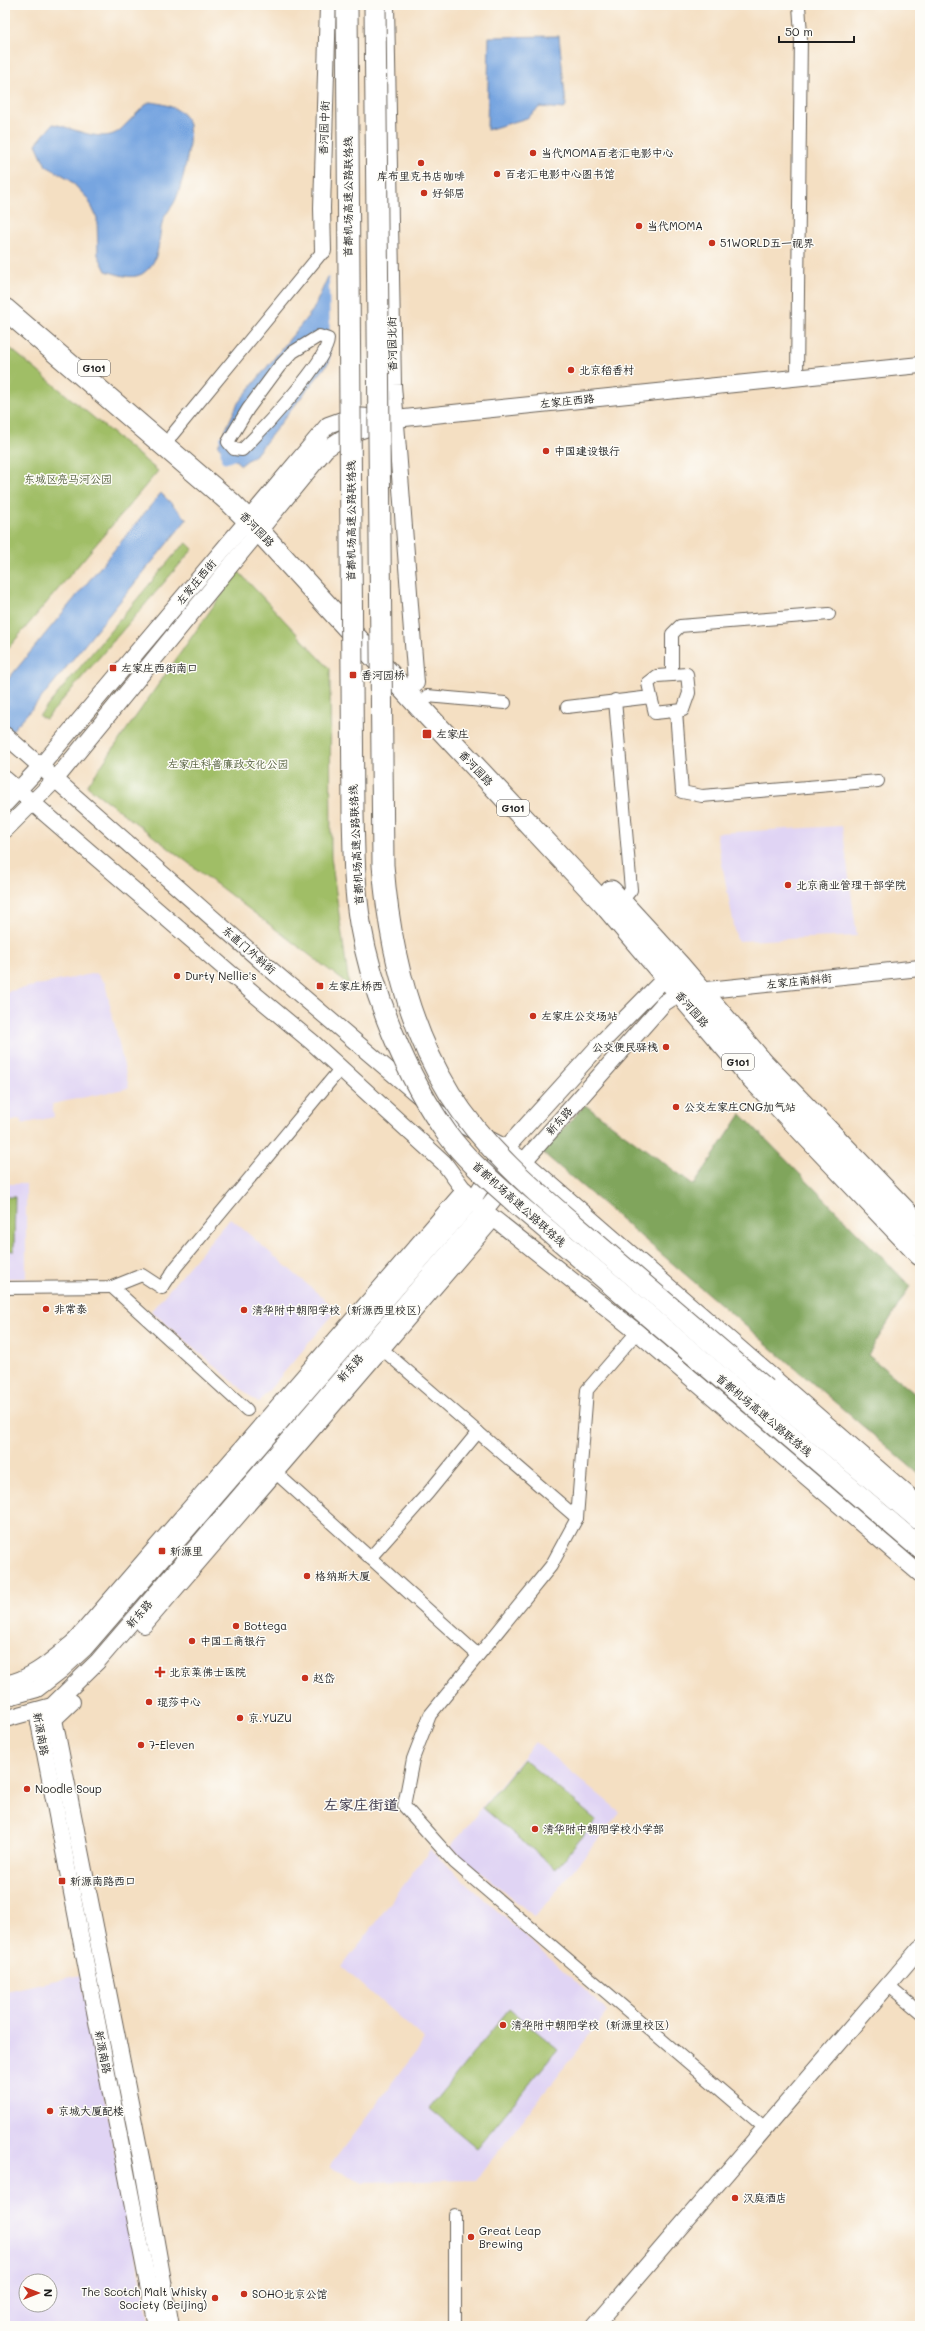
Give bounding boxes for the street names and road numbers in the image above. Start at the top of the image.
street label: 香河园中街 [315,99,332,156]
street label: 首都机场高速公路联络线 [340,137,355,258]
street label: 香河园北街 [384,315,399,372]
road number: G101 [78,360,110,376]
street label: 左家庄西路 [539,390,595,411]
street label: 首都机场高速公路联络线 [343,461,358,582]
street label: 香河园路 [237,508,278,550]
street label: 左家庄西街 [172,555,220,608]
street label: 香河园路 [456,746,497,789]
street label: 首都机场高速公路联络线 [345,784,366,906]
road number: G101 [497,800,529,816]
street label: 东直门外斜街 [220,922,280,978]
street label: 左家庄南斜街 [765,969,834,991]
street label: 香河园路 [672,987,712,1030]
road number: G101 [722,1054,754,1070]
street label: 新东路 [542,1103,575,1138]
street label: 首都机场高速公路联络线 [469,1158,569,1250]
street label: 新东路 [333,1350,366,1385]
street label: 首都机场高速公路联络线 [713,1370,815,1459]
street label: 新东路 [122,1596,155,1631]
street label: 新源南路 [30,1711,53,1757]
street label: 新源南路 [92,2029,115,2075]

